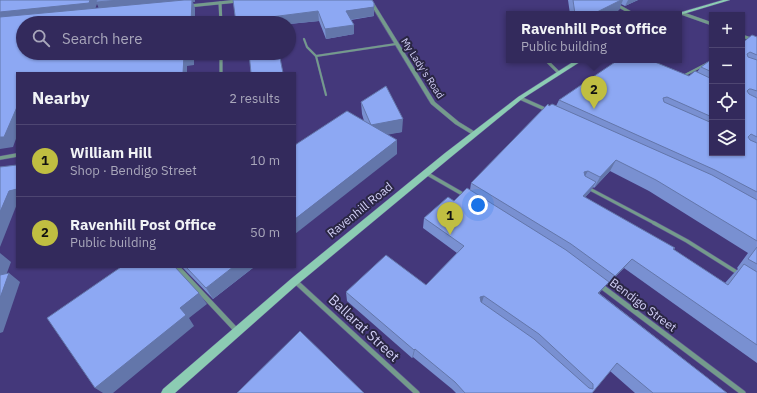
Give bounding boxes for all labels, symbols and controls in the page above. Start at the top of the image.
popup [506,11,682,63]
map controls [709,12,745,156]
button: + [709,12,745,48]
search box [16,16,296,60]
text: Ravenhill Post Office [521,19,667,38]
icon: search [30,27,52,49]
text: Search here [62,29,142,48]
street label: My Lady's Road [398,36,447,101]
text: Public building [521,38,607,55]
button: − [709,48,745,84]
pin: 2 [581,76,607,109]
button: locate [709,84,745,120]
text: Nearby [32,87,90,109]
text: 2 results [229,90,280,107]
button: layers [709,120,745,156]
text: William Hill [70,143,152,162]
text: 1 [41,152,49,169]
text: 10 m [250,152,280,169]
text: Shop · Bendigo Street [70,162,197,179]
street label: Ravenhill Road [324,179,395,241]
your location [468,195,488,215]
pin: 1 [437,202,463,235]
text: Ravenhill Post Office [70,215,216,234]
text: 2 [41,224,49,241]
text: 50 m [250,224,280,241]
text: Public building [70,234,156,251]
street label: Bendigo Street [607,275,680,335]
street label: Ballarat Street [325,290,403,366]

